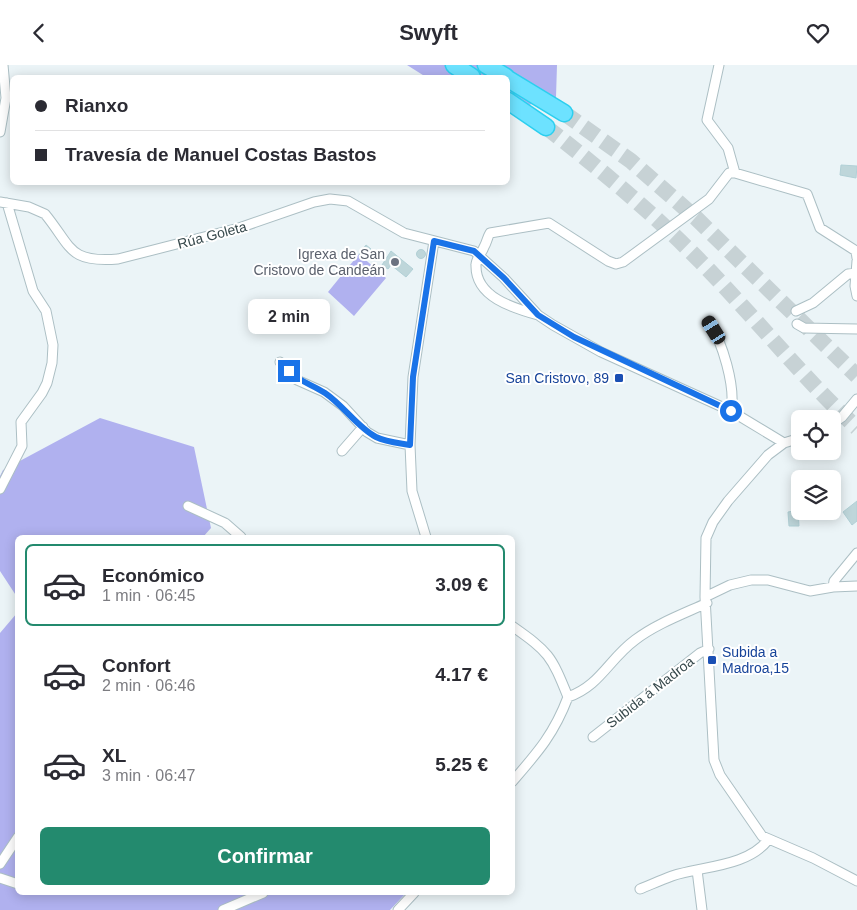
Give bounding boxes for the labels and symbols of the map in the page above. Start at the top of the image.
street label: Rúa Goleta [176,218,248,252]
place label: Igrexa de San Cristovo de Candeán [253,246,385,278]
marker: Igrexa de San Cristovo de Candeán [389,256,401,268]
callout: 2 min [248,299,330,333]
car [699,313,728,347]
route end [278,360,300,382]
place label: San Cristovo, 89 [506,370,609,386]
marker: San Cristovo, 89 [613,372,625,384]
route start [720,400,742,422]
place label: Subida a Madroa,15 [722,644,789,676]
street label: Subida á Madroa [603,653,697,731]
marker: Subida a Madroa,15 [706,654,718,666]

